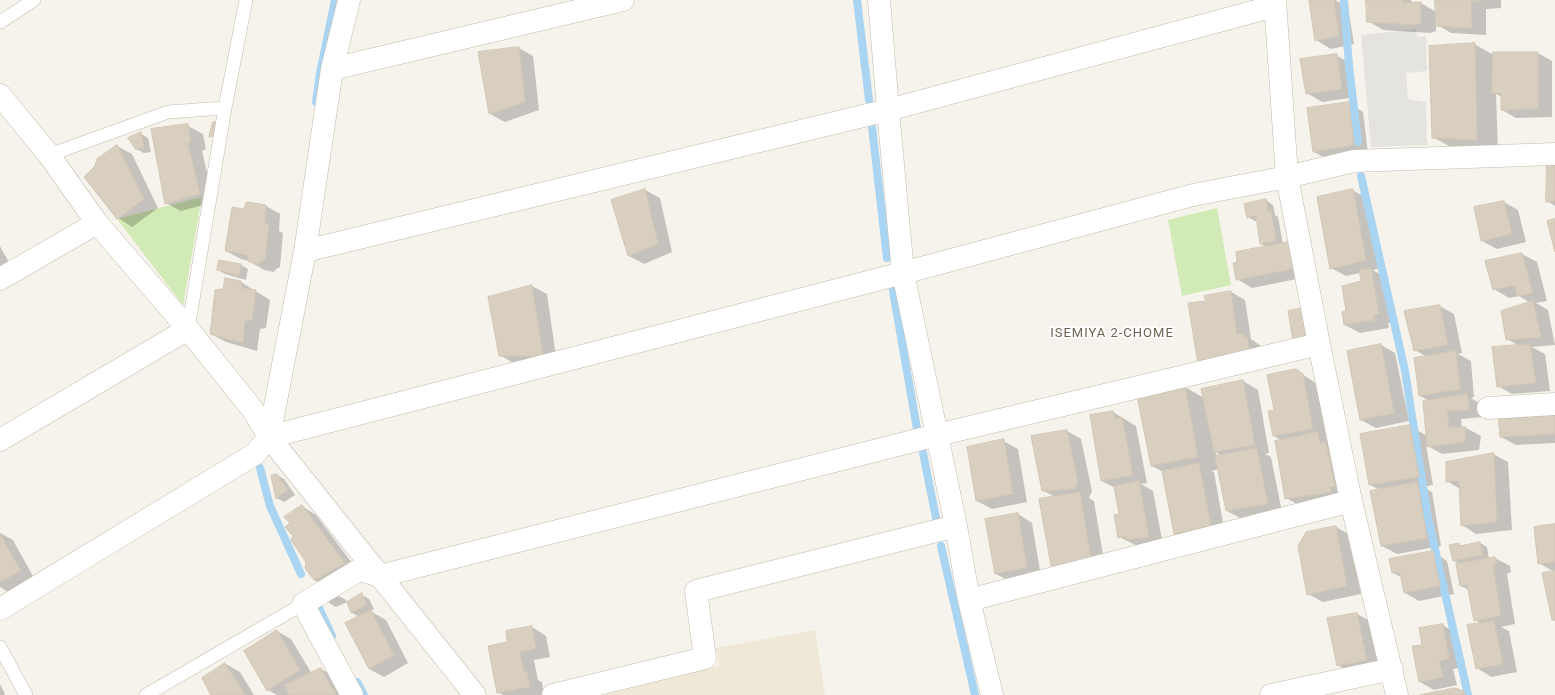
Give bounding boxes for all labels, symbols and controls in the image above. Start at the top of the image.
district label: ISEMIYA 2-CHOME [1050,326,1174,342]

